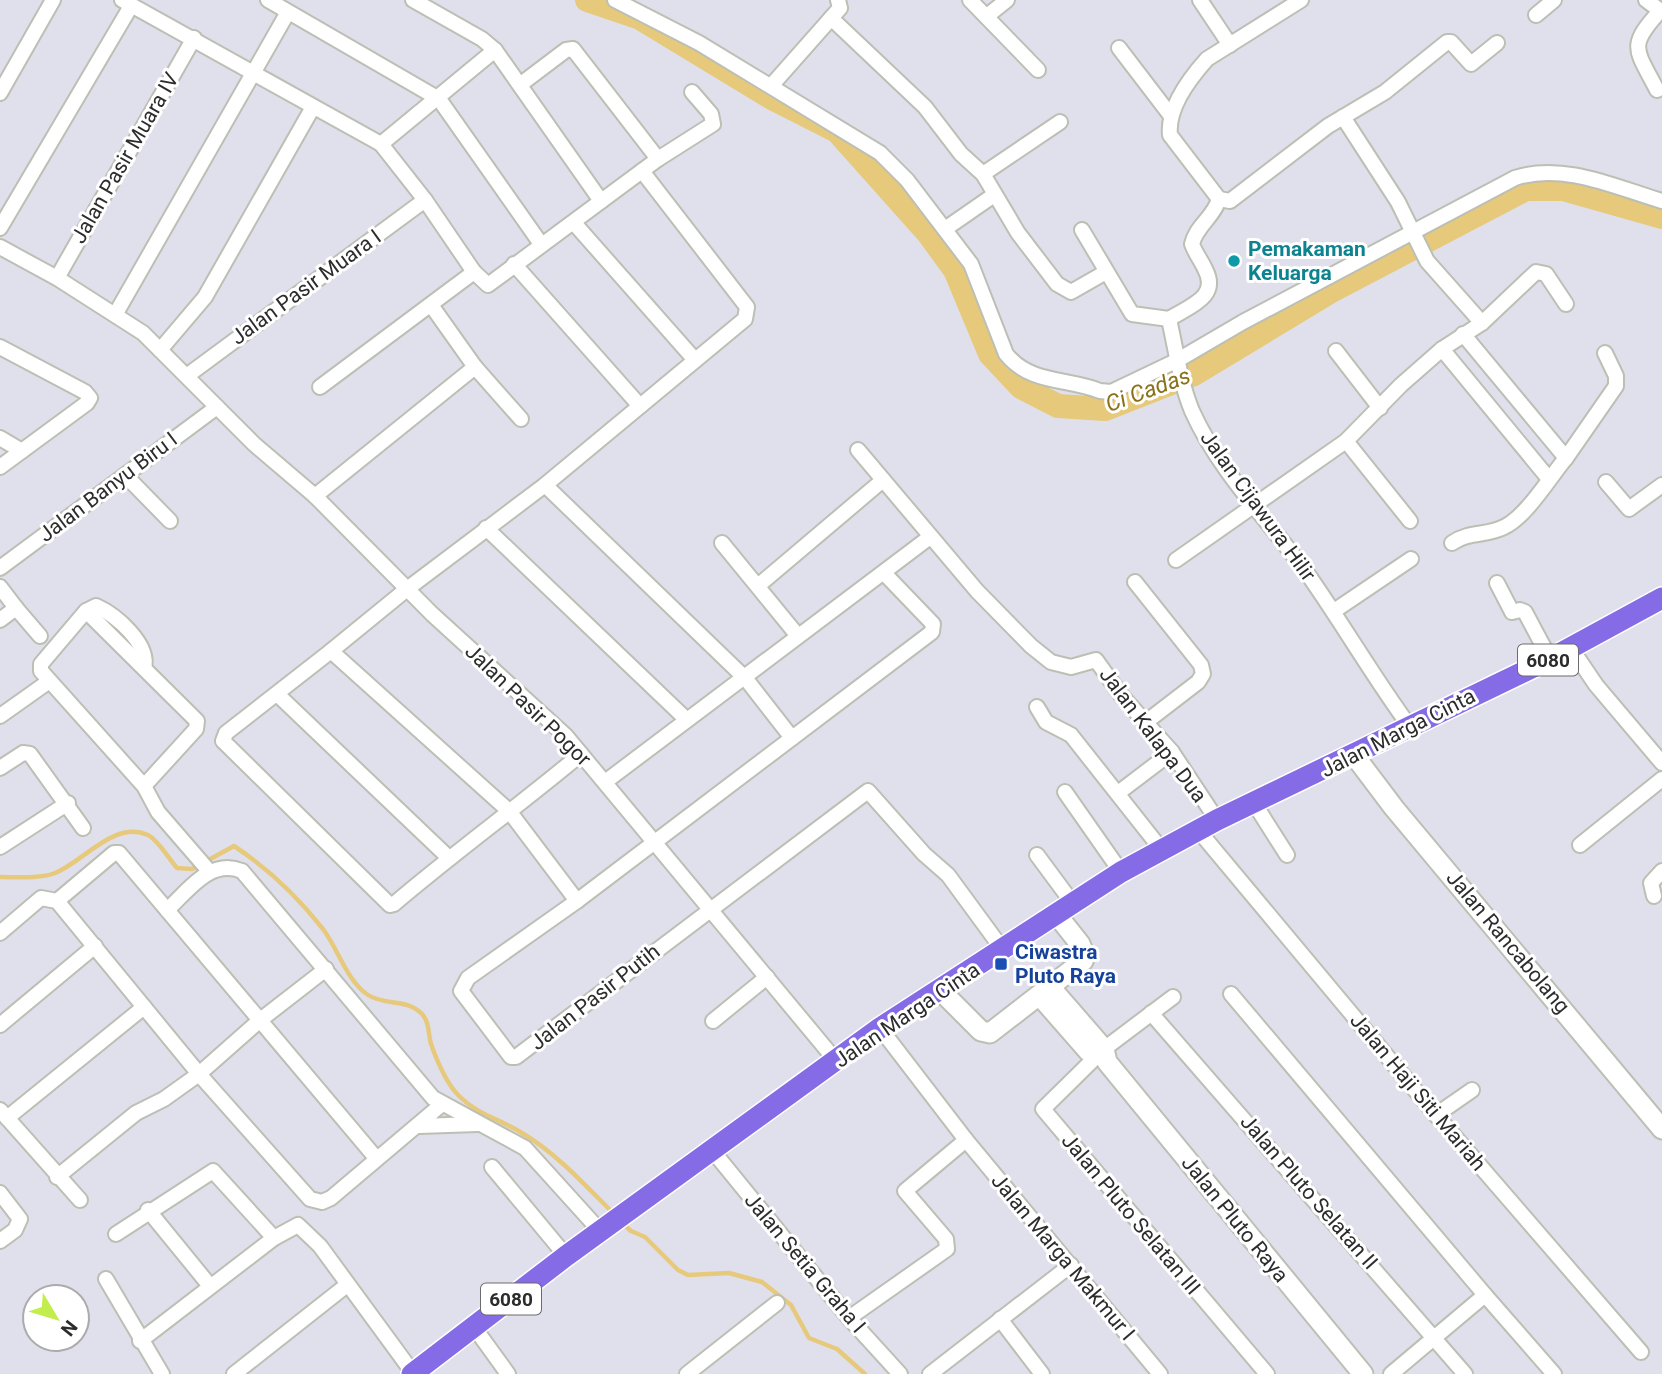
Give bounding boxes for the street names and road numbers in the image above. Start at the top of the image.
street label: Jalan Pasir Muara IV [66,68,184,248]
street label: Jalan Pasir Muara I [226,225,386,349]
street label: Jalan Cijawura Hilir [1195,426,1321,586]
street label: Jalan Banyu Biru I [34,427,182,547]
street label: Jalan Pasir Pogor [460,639,596,771]
road number: 6080 [1518,645,1578,676]
street label: Jalan Kalapa Dua [1094,663,1212,807]
street label: Jalan Marga Cinta [1317,684,1479,782]
street label: Jalan Rancabolang [1441,866,1575,1018]
street label: Jalan Pasir Putih [526,939,664,1055]
street label: Jalan Marga Cinta [830,957,984,1073]
street label: Jalan Haji Siti Mariah [1345,1009,1491,1175]
street label: Jalan Pluto Selatan II [1235,1110,1383,1274]
street label: Jalan Pluto Selatan III [1057,1129,1205,1299]
street label: Jalan Pluto Raya [1177,1151,1293,1287]
street label: Jalan Marga Makmur I [986,1169,1140,1345]
street label: Jalan Setia Graha I [740,1188,870,1338]
road number: 6080 [481,1284,541,1315]

